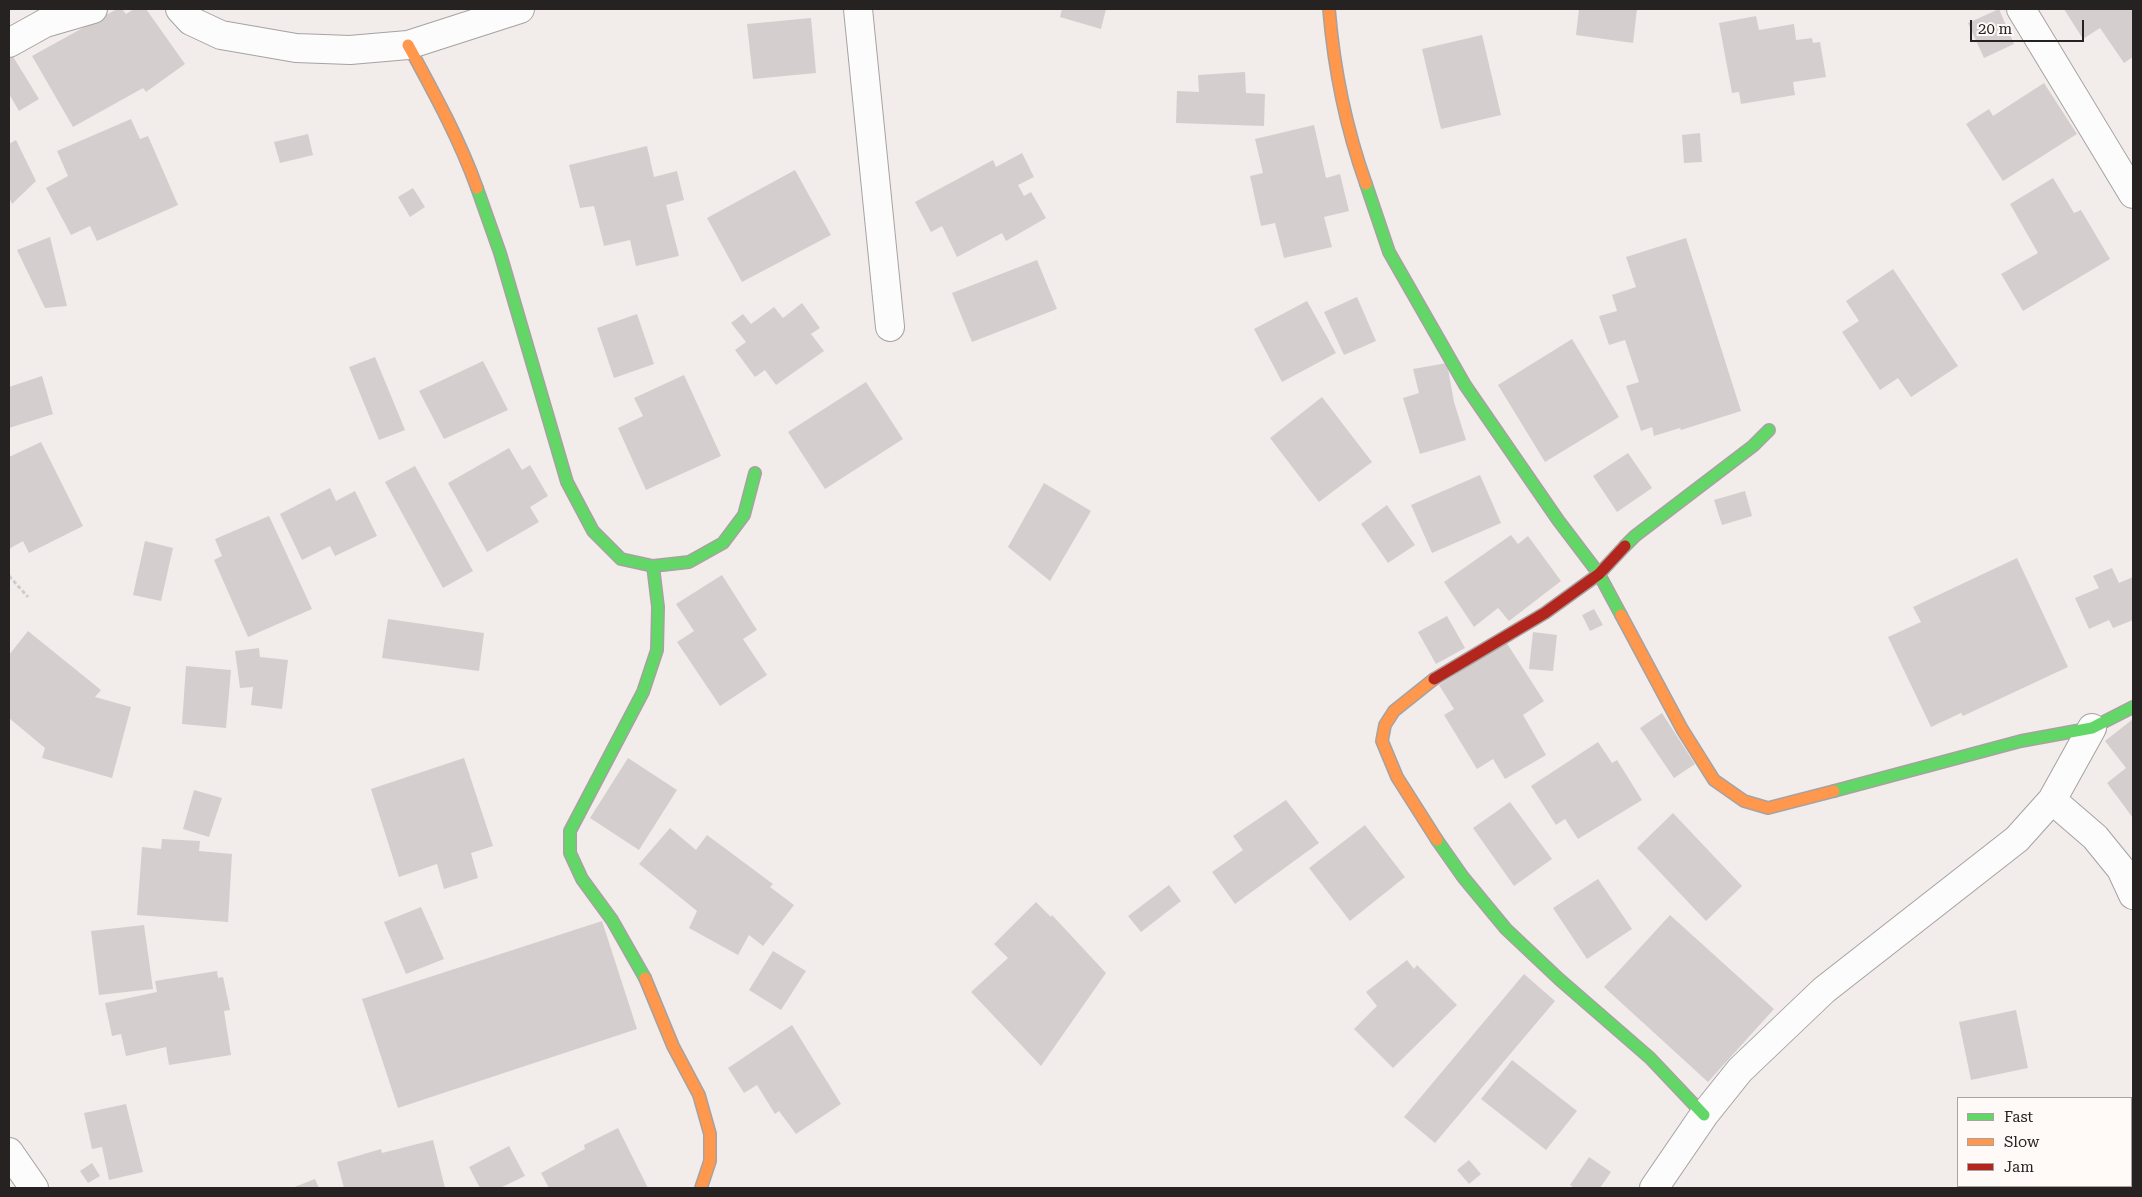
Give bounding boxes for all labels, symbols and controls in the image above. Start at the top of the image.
scale bar [1972,10,2086,42]
text: 20 m [1978,20,2012,38]
legend [1957,1097,2132,1187]
text: Fast [2004,1108,2033,1126]
text: Slow [2004,1133,2039,1151]
text: Jam [2004,1158,2034,1176]

